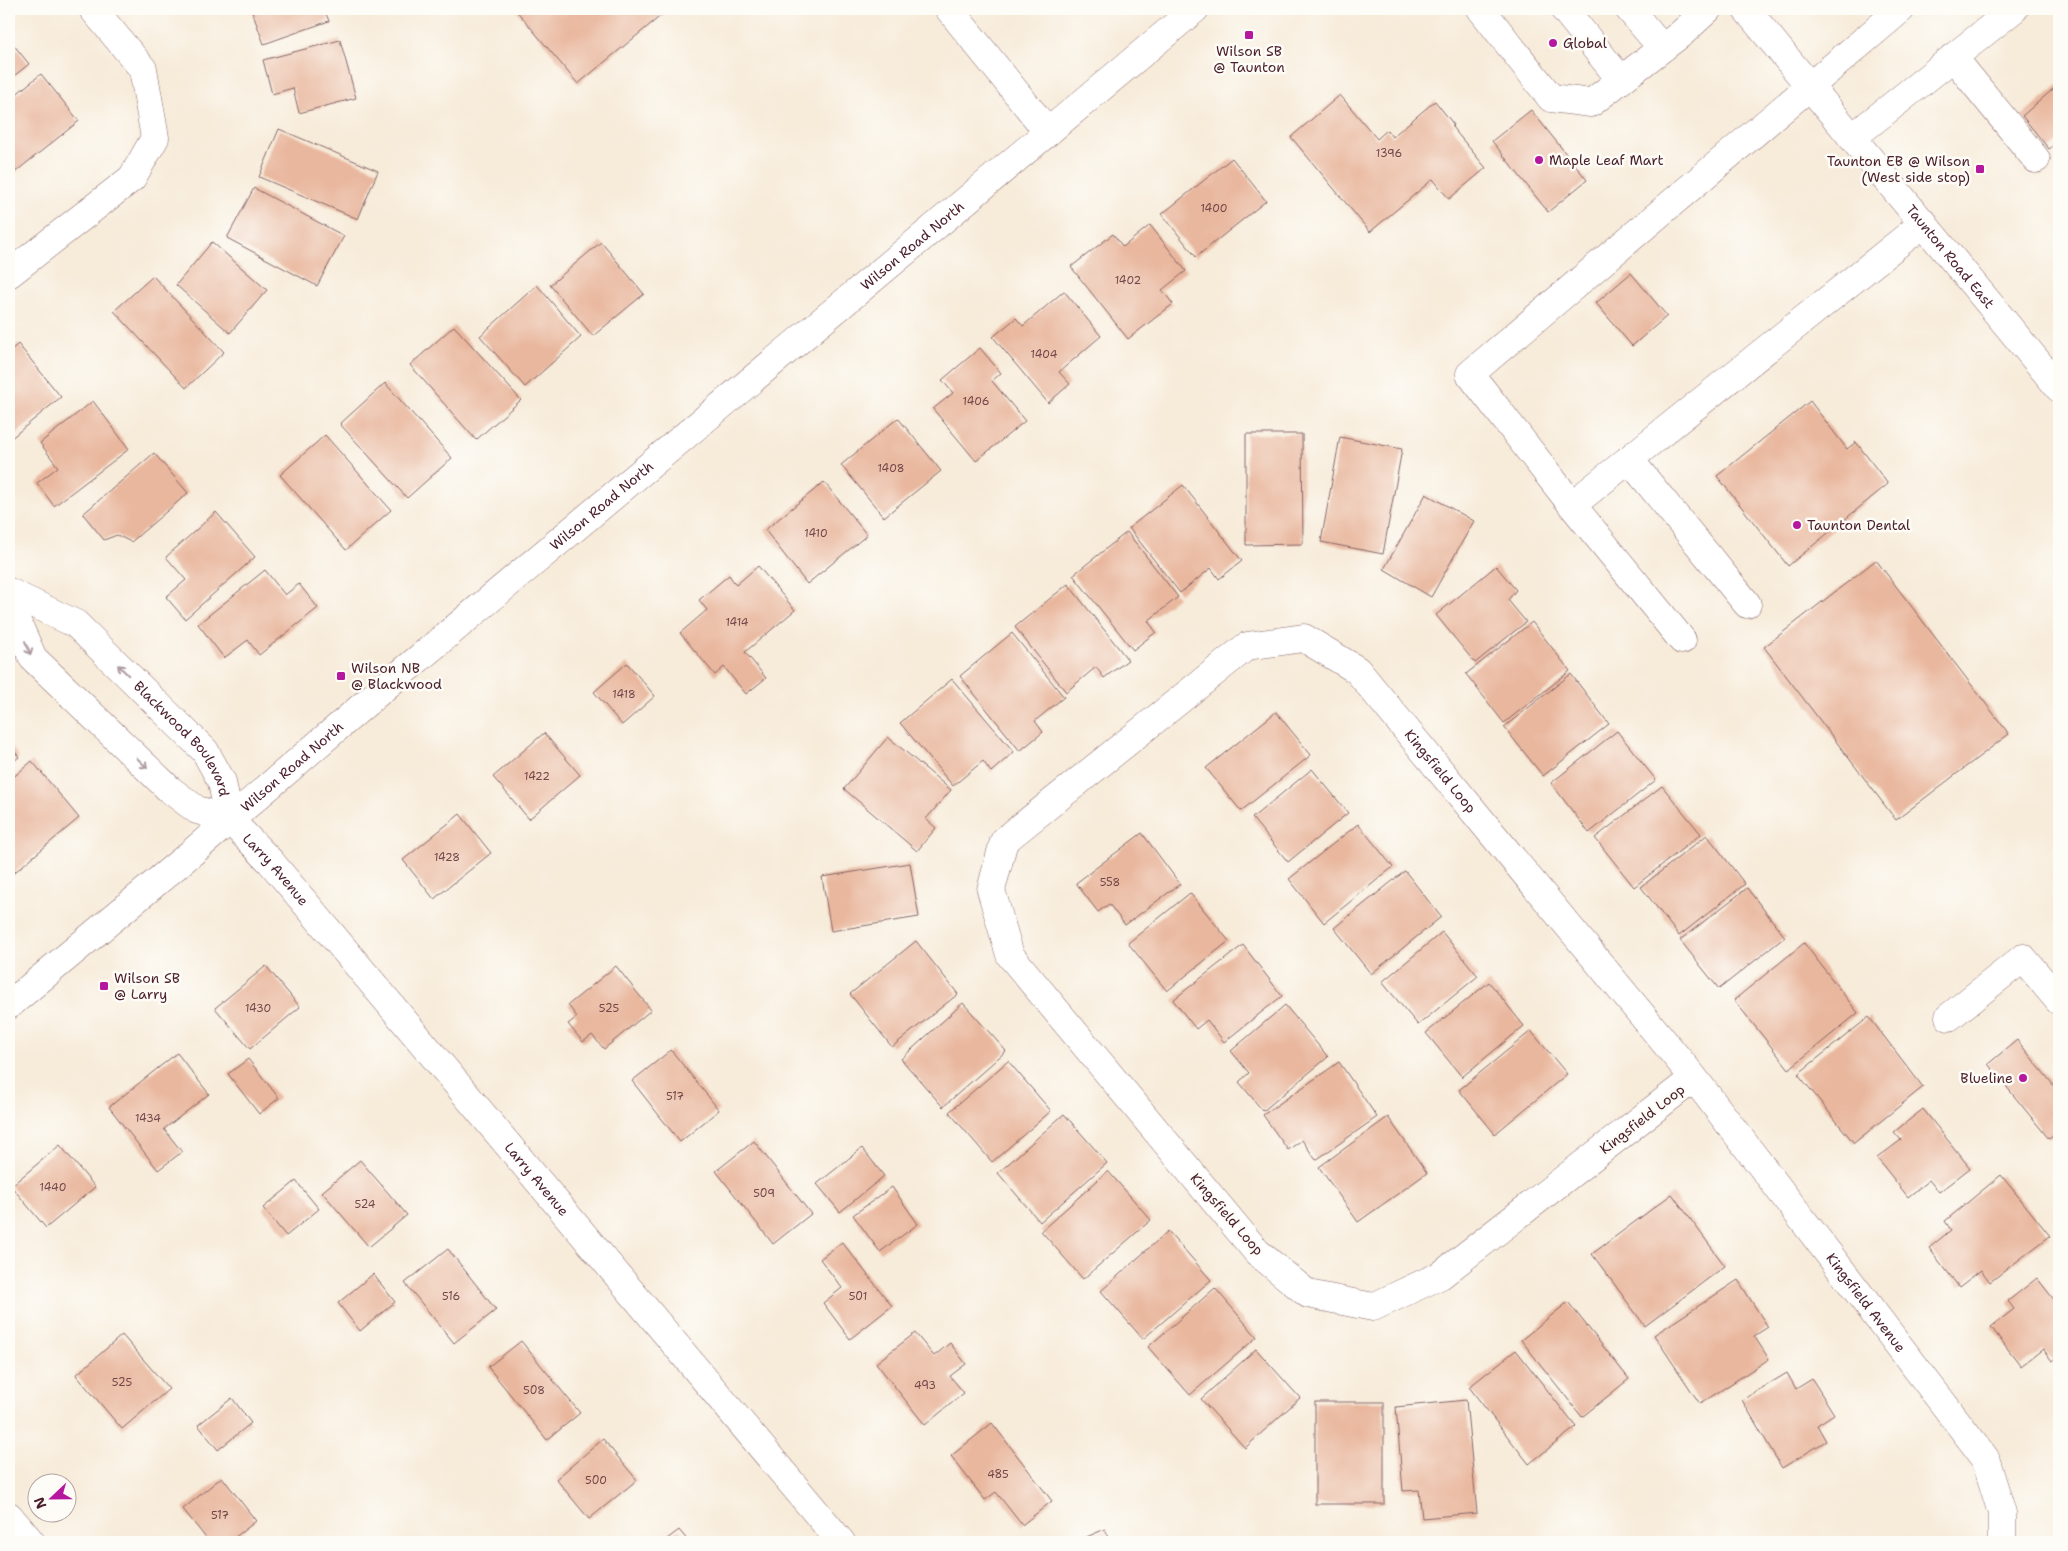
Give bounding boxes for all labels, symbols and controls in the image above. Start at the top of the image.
marker: Wilson SB @ Taunton [1243,29,1255,41]
place label: Global [1563,34,1608,52]
marker: Global [1547,37,1559,49]
place label: Wilson SB @ Taunton [1213,42,1285,76]
house number: 1396 [1376,146,1402,161]
place label: Maple Leaf Mart [1549,151,1664,169]
place label: Taunton EB @ Wilson (West side stop) [1827,152,1970,186]
marker: Maple Leaf Mart [1533,154,1545,166]
marker: Taunton EB @ Wilson (West side stop) [1974,163,1986,175]
street label: Wilson Road North [857,197,968,294]
house number: 1400 [1200,201,1228,216]
street label: Taunton Road East [1902,201,1999,312]
house number: 1402 [1115,273,1141,288]
house number: 1404 [1031,347,1058,362]
house number: 1406 [963,394,989,409]
street label: Wilson Road North [546,457,657,554]
house number: 1408 [878,461,904,476]
place label: Taunton Dental [1807,516,1911,534]
marker: Taunton Dental [1791,519,1803,531]
house number: 1410 [804,526,828,541]
house number: 1414 [725,615,749,630]
one-way arrow [24,640,34,655]
place label: Wilson NB @ Blackwood [351,659,442,693]
one-way arrow [116,664,129,676]
marker: Wilson NB @ Blackwood [335,670,347,682]
street label: Blackwood Boulevard [130,677,234,798]
house number: 1418 [612,687,636,702]
street label: Wilson Road North [237,718,347,816]
street label: Kingsfield Loop [1401,726,1480,817]
one-way arrow [136,757,148,769]
house number: 1422 [524,769,550,784]
street label: Larry Avenue [239,830,313,909]
house number: 1428 [434,850,460,865]
house number: 558 [1100,875,1120,890]
place label: Wilson SB @ Larry [114,969,180,1003]
marker: Wilson SB @ Larry [98,980,110,992]
house number: 1430 [245,1001,271,1016]
house number: 525 [599,1001,619,1016]
place label: Blueline [1960,1069,2013,1087]
marker: Blueline [2017,1072,2029,1084]
street label: Kingsfield Loop [1596,1080,1688,1158]
house number: 517 [666,1089,684,1104]
house number: 1434 [135,1111,161,1126]
street label: Larry Avenue [501,1139,573,1220]
street label: Kingsfield Loop [1186,1169,1268,1259]
house number: 1440 [40,1180,66,1195]
house number: 509 [753,1186,775,1201]
house number: 524 [355,1197,376,1212]
street label: Kingsfield Avenue [1822,1249,1910,1356]
house number: 516 [442,1289,460,1304]
house number: 501 [849,1289,867,1304]
house number: 525 [112,1375,132,1390]
house number: 493 [914,1378,936,1393]
house number: 508 [523,1383,545,1398]
house number: 485 [987,1467,1009,1482]
house number: 500 [585,1473,607,1488]
north arrow [28,1474,78,1524]
text: N [30,1494,50,1511]
house number: 517 [211,1508,229,1523]

